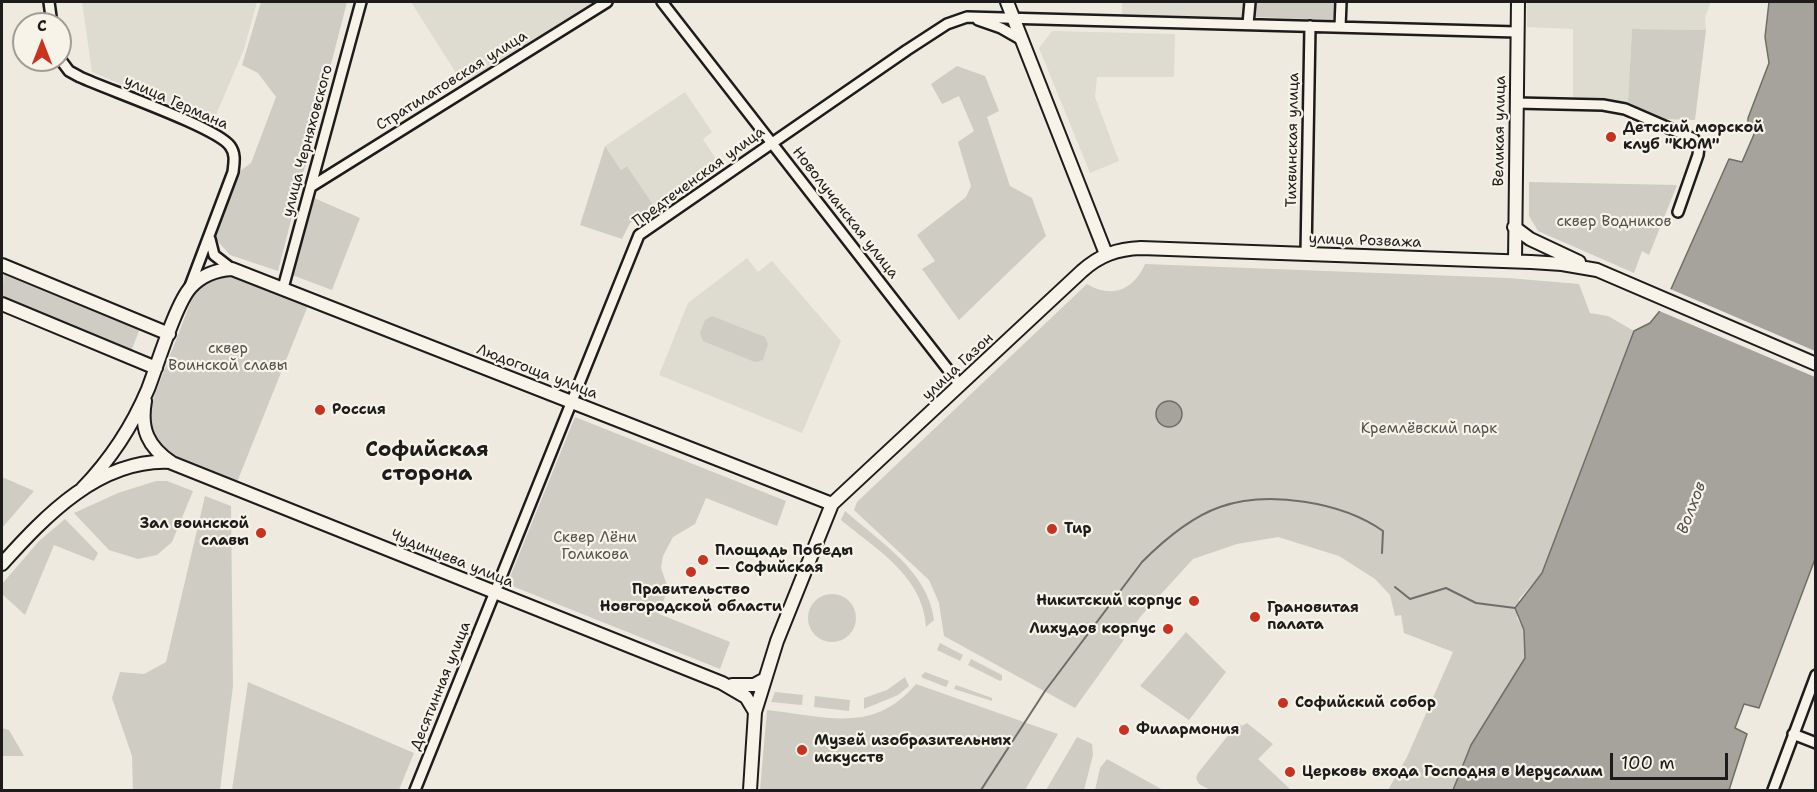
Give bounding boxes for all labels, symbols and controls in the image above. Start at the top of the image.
north arrow [12,12,72,72]
text: С [37,15,47,36]
street label: Стратилатовская улица [373,27,531,135]
street label: улица Черняховского [279,63,337,219]
street label: улица Германа [121,72,231,134]
street label: Тихвинская улица [1283,72,1303,208]
street label: Великая улица [1490,75,1510,187]
place label: Детский морской клуб "КЮМ" [1623,119,1764,154]
street label: Предтеченская улица [629,123,769,231]
marker: Детский морской клуб "КЮМ" [1604,130,1618,144]
street label: Новолучанская улица [788,143,902,283]
park label: сквер Водников [1557,213,1671,231]
street label: улица Розважа [1308,230,1422,252]
street label: улица Газон [919,329,997,405]
park label: сквер Воинской славы [168,340,288,375]
street label: Людогоща улица [474,341,600,403]
place label: Россия [332,401,386,419]
marker: Россия [313,403,327,417]
park label: Кремлёвский парк [1361,420,1497,438]
district label: Софийская сторона [365,438,489,488]
water label: Волхов [1673,479,1711,537]
place label: Зал воинской славы [140,515,249,550]
place label: Тир [1064,520,1091,538]
marker: Тир [1045,522,1059,536]
marker: Зал воинской славы [254,526,268,540]
street label: Чудинцева улица [388,526,516,592]
park label: Сквер Лёни Голикова [553,529,637,564]
place label: Площадь Победы — Софийская [715,542,853,577]
marker: Площадь Победы — Софийская [696,553,710,567]
marker: Правительство Новгородской области [684,565,698,579]
place label: Правительство Новгородской области [600,581,782,616]
place label: Никитский корпус [1036,592,1182,610]
marker: Никитский корпус [1187,594,1201,608]
place label: Грановитая палата [1267,599,1359,634]
marker: Грановитая палата [1248,610,1262,624]
street label: Десятинная улица [407,619,475,753]
place label: Лихудов корпус [1029,620,1156,638]
marker: Лихудов корпус [1161,622,1175,636]
place label: Софийский собор [1295,694,1436,712]
marker: Софийский собор [1276,696,1290,710]
place label: Филармония [1136,721,1239,739]
marker: Филармония [1117,723,1131,737]
place label: Музей изобразительных искусств [814,732,1011,767]
scale bar [1613,741,1732,779]
marker: Музей изобразительных искусств [795,743,809,757]
text: 100 m [1621,751,1675,775]
place label: Церковь входа Господня в Иерусалим [1302,763,1603,781]
marker: Церковь входа Господня в Иерусалим [1283,765,1297,779]

